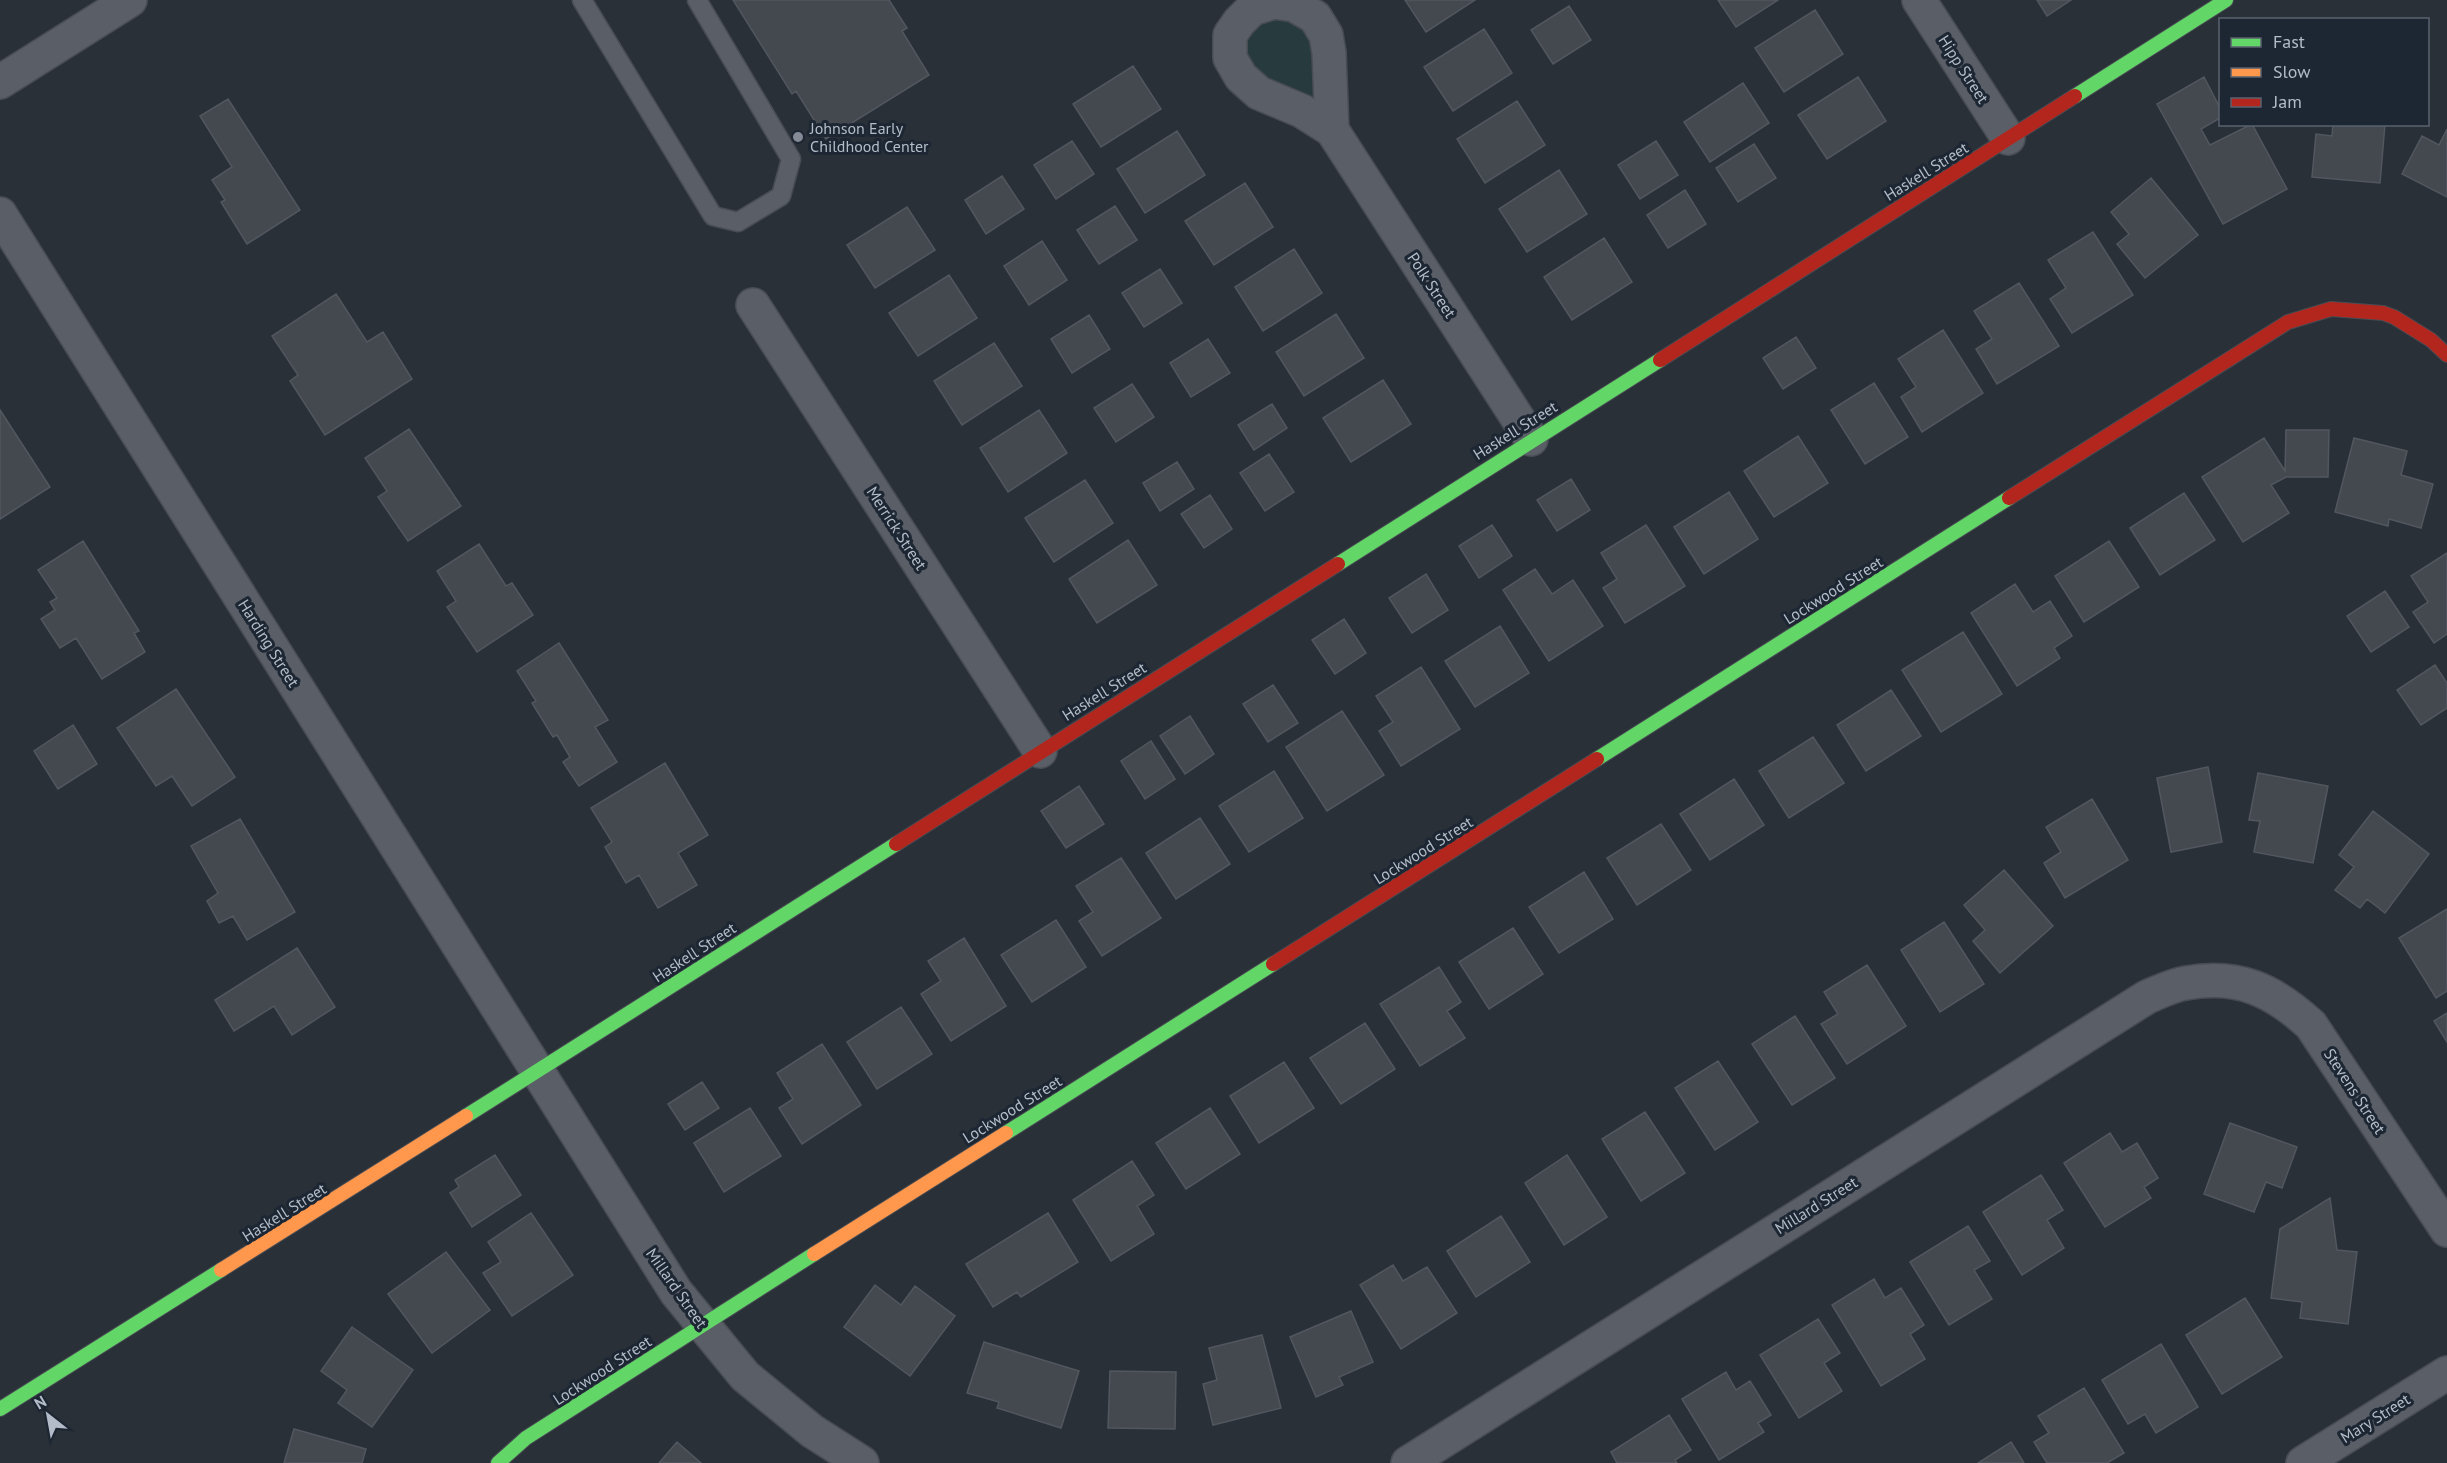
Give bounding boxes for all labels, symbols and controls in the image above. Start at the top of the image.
legend [2219,18,2429,126]
text: Fast [2273,30,2305,53]
street label: Hipp Street [1935,31,1994,107]
text: Slow [2273,60,2311,83]
text: Jam [2272,90,2302,113]
place label: Johnson Early Childhood Center [809,118,929,156]
marker: Johnson Early Childhood Center [791,130,805,144]
street label: Haskell Street [1880,137,1972,205]
street label: Polk Street [1403,249,1461,322]
street label: Haskell Street [1469,396,1561,464]
street label: Merrick Street [863,483,932,574]
street label: Lockwood Street [1780,551,1887,628]
street label: Harding Street [234,596,304,691]
street label: Haskell Street [1058,657,1150,725]
street label: Lockwood Street [1370,811,1477,888]
street label: Haskell Street [649,917,740,986]
street label: Stevens Street [2320,1045,2390,1138]
street label: Lockwood Street [959,1070,1066,1147]
street label: Millard Street [1771,1171,1861,1238]
street label: Haskell Street [238,1178,330,1246]
street label: Millard Street [642,1244,712,1332]
street label: Lockwood Street [549,1330,655,1409]
north arrow [18,1385,78,1445]
street label: Mary Street [2337,1389,2414,1447]
text: N [31,1391,50,1413]

